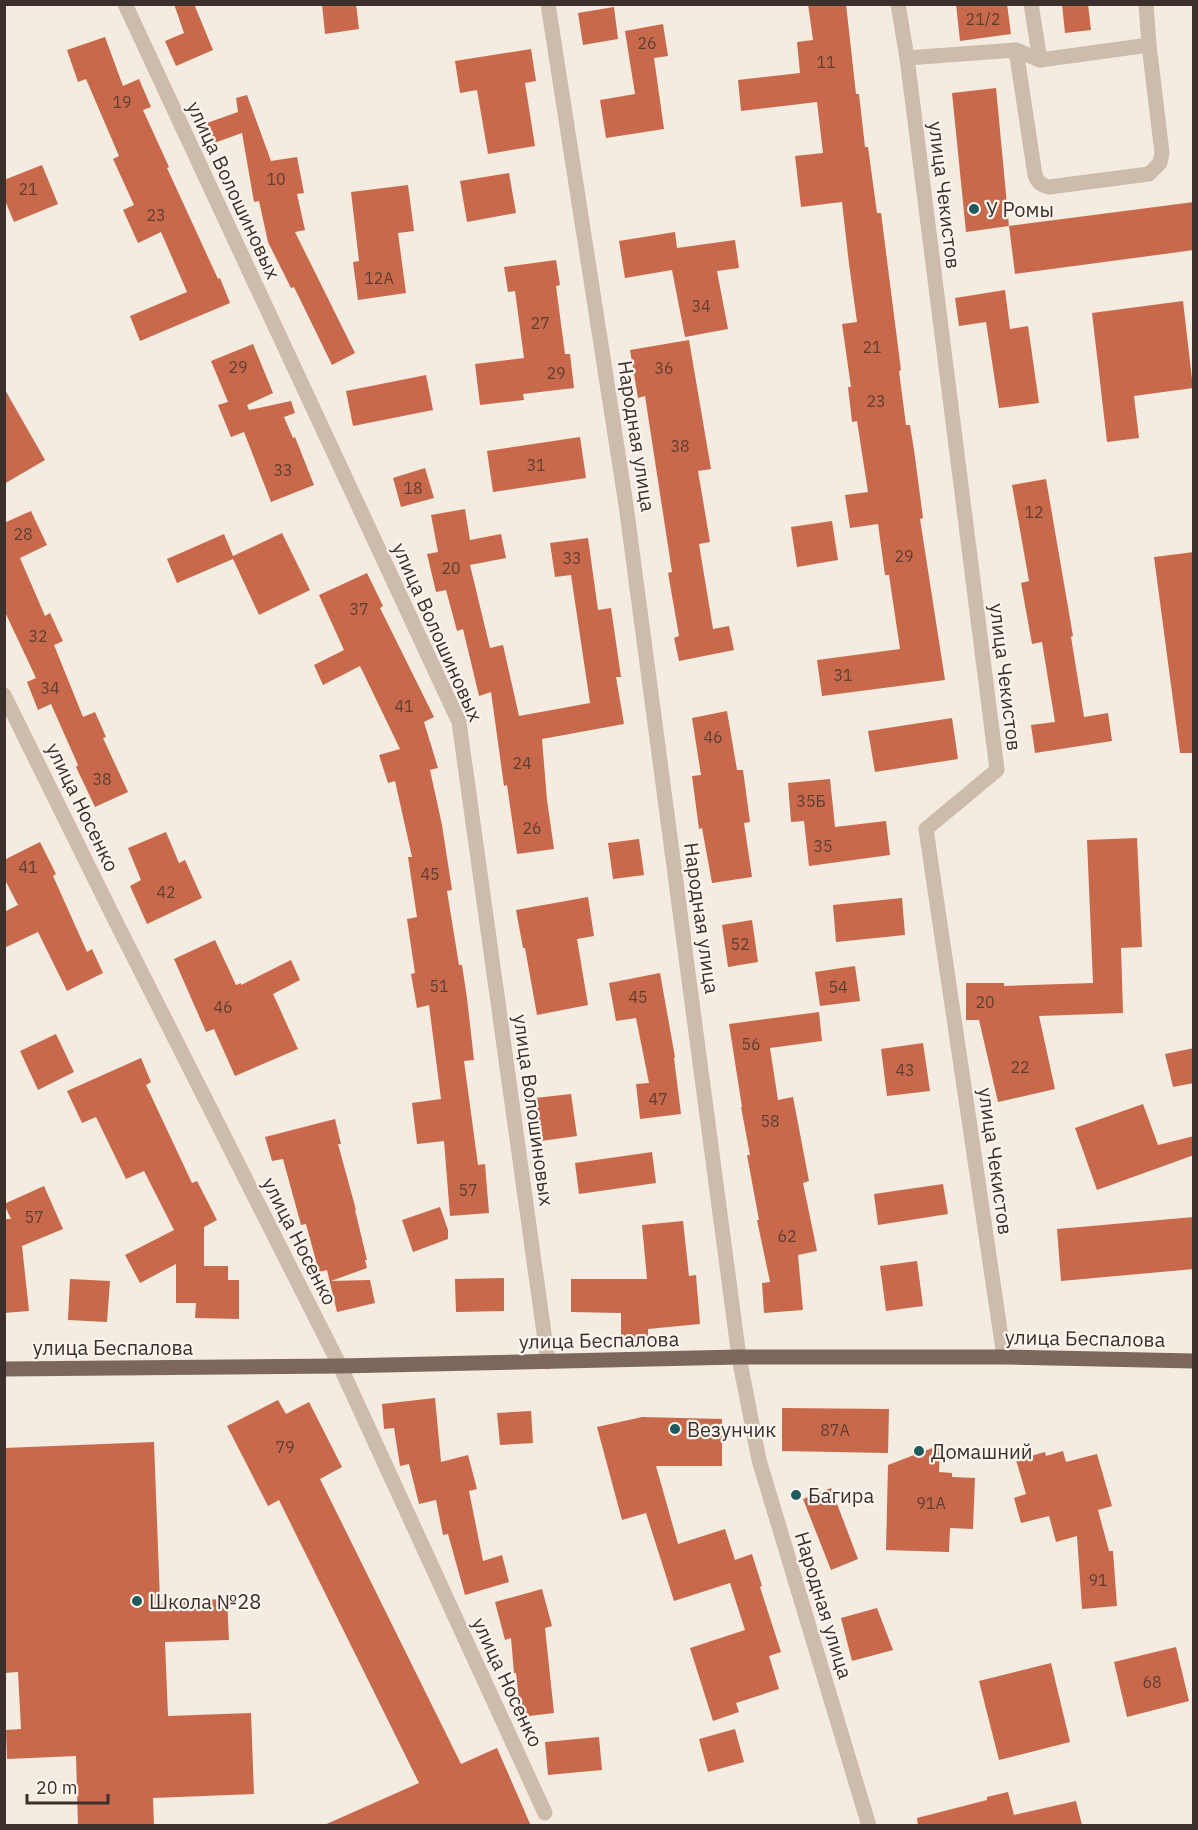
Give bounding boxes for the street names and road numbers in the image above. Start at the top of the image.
street label: улица Волошиновых [181,97,287,283]
street label: улица Чекистов [923,120,967,270]
street label: Народная улица [612,358,662,514]
street label: улица Волошиновых [386,538,490,726]
street label: улица Чекистов [984,602,1028,752]
street label: улица Носенко [40,738,126,876]
street label: Народная улица [678,840,726,996]
street label: улица Волошиновых [507,1012,561,1208]
street label: улица Чекистов [972,1086,1020,1236]
street label: улица Носенко [256,1172,344,1310]
street label: улица Беспалова [1005,1323,1166,1353]
street label: улица Беспалова [519,1325,680,1355]
street label: улица Беспалова [33,1334,194,1361]
street label: Народная улица [789,1528,859,1682]
street label: улица Носенко [466,1613,550,1751]

